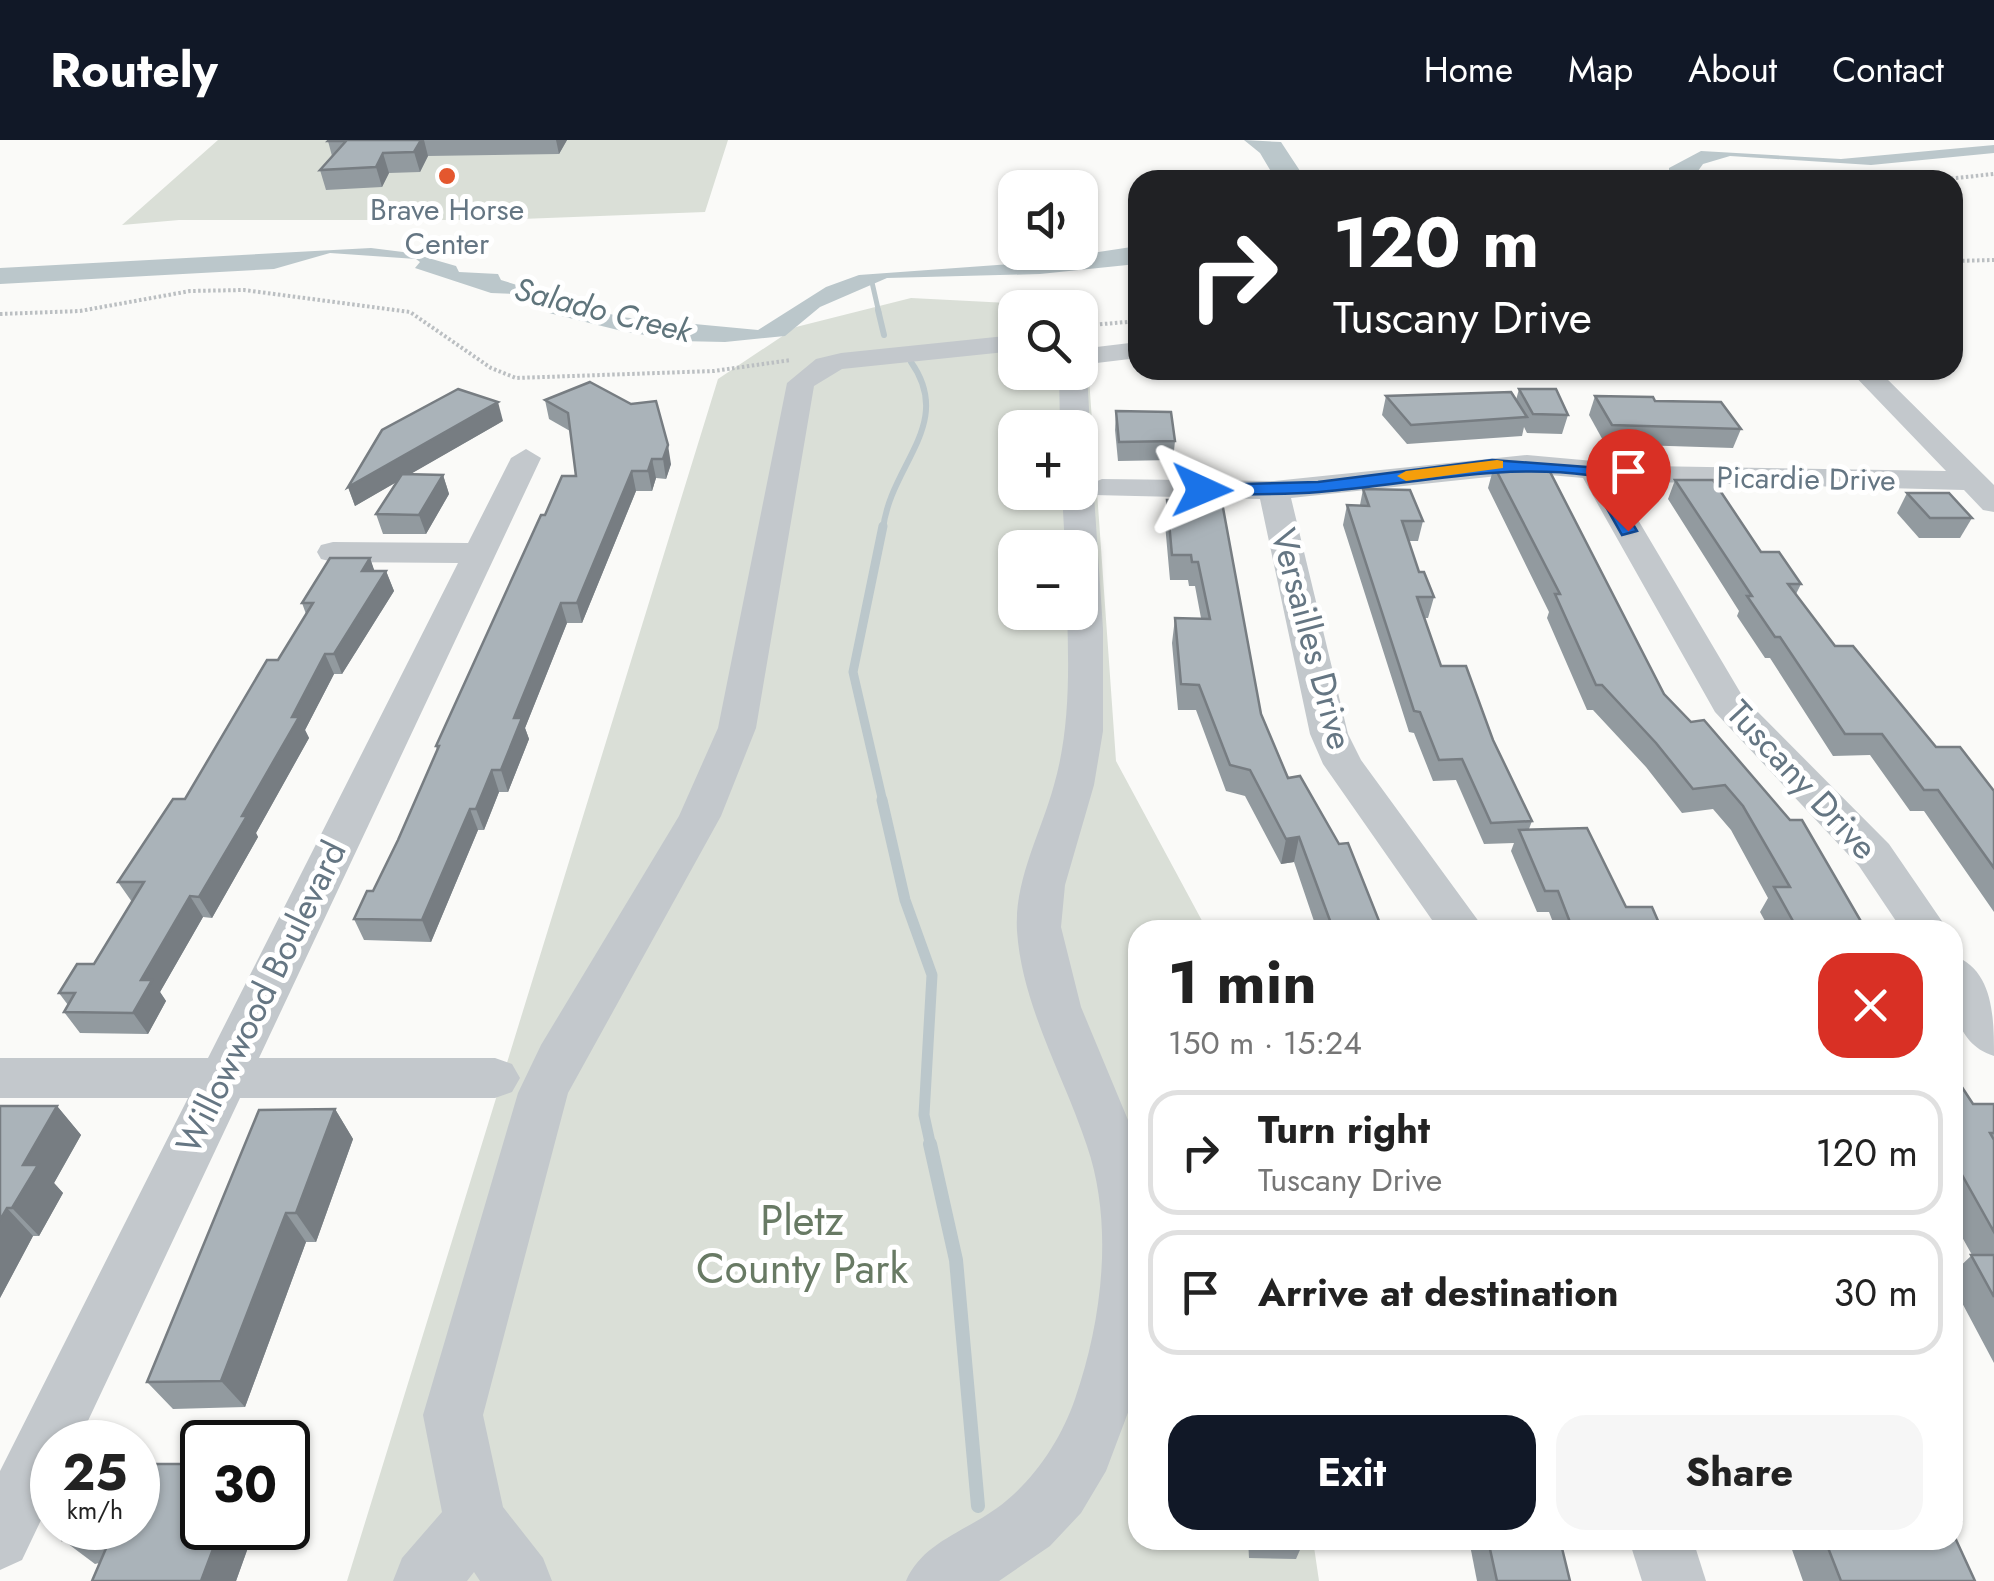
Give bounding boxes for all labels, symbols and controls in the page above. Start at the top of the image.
text: Routely [50,36,218,105]
text: Home [1424,45,1513,95]
text: Map [1568,45,1633,95]
text: About [1688,45,1777,95]
text: Contact [1832,45,1944,95]
marker: Brave Horse Center [436,165,458,187]
map controls [998,170,1098,630]
button: sound [998,170,1098,270]
place label: Brave Horse Center [370,188,524,265]
text: 120 m [1333,192,1539,293]
icon: right [1168,210,1298,340]
water label: Salado Creek [510,266,698,355]
text: Tuscany Drive [1333,285,1592,350]
button: search [998,290,1098,390]
button: + [998,410,1098,510]
pin [1586,429,1671,532]
position arrow [1150,438,1254,542]
icon: arrive [1601,444,1656,499]
street label: Picardie Drive [1716,455,1896,502]
street label: Versailles Drive [1258,523,1366,755]
button: − [998,530,1098,630]
street label: Tuscany Drive [1715,689,1889,871]
street label: Willowwood Boulevard [164,832,358,1162]
text: 1 min [1168,939,1317,1026]
button: close [1818,953,1923,1058]
text: 150 m · 15:24 [1168,1020,1362,1066]
text: Turn right [1258,1102,1430,1157]
icon: right [1173,1125,1228,1180]
text: 120 m [1815,1125,1918,1180]
text: Tuscany Drive [1258,1157,1442,1203]
park label: Pletz County Park [696,1190,908,1299]
icon: arrive [1173,1265,1228,1320]
text: Arrive at destination [1258,1265,1619,1320]
text: 30 m [1833,1265,1918,1320]
button: Exit [1168,1415,1536,1530]
button: Share [1556,1415,1923,1530]
speed limit sign: 30 [180,1420,310,1550]
text: 25 [62,1436,128,1509]
text: km/h [67,1492,123,1528]

